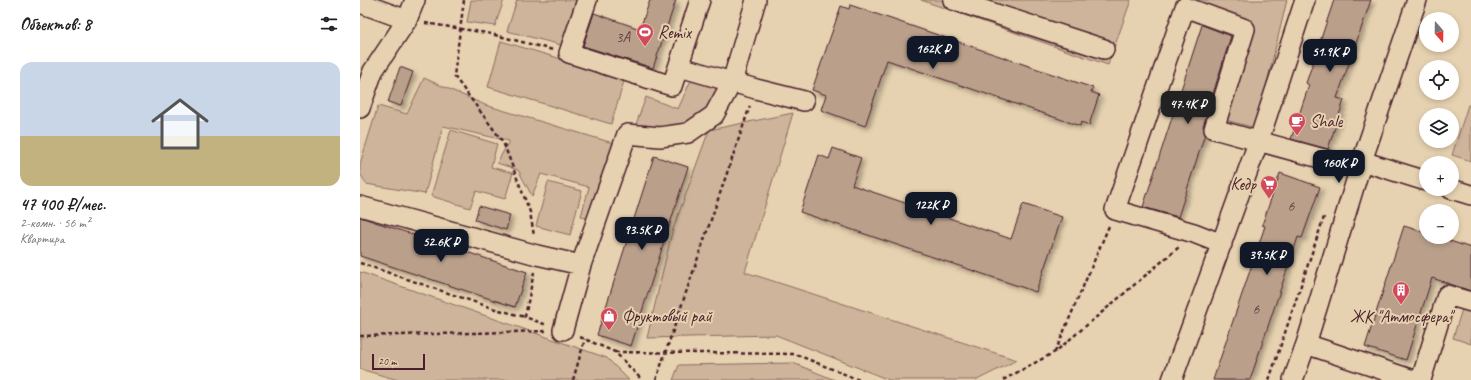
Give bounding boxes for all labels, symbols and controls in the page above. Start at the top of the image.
north arrow [1419,12,1459,52]
map controls [1419,12,1459,244]
icon: filters [318,13,340,35]
text: Объектов: 8 [20,14,91,35]
sports icon: Remix [635,22,655,47]
place label: Remix [658,22,692,43]
house number: 3А [616,28,632,47]
pin: 162K ₽ [900,36,966,70]
pin: 51.9K ₽ [1293,39,1367,73]
text: 162K ₽ [916,41,950,57]
text: 51.9K ₽ [1312,44,1348,60]
button: locate [1419,60,1459,100]
icon: home [144,88,216,160]
pin: 47.4K ₽ [1151,91,1225,125]
text: 47.4K ₽ [1170,96,1206,112]
button: layers [1419,108,1459,148]
cafe icon: Shale [1287,111,1307,136]
place label: Shale [1310,111,1344,132]
pin: 160K ₽ [1306,150,1372,184]
text: 160K ₽ [1322,155,1356,171]
button: + [1419,156,1459,196]
place label: Кедр [1231,174,1258,195]
supermarket icon: Кедр [1259,174,1279,199]
pin: 122K ₽ [898,192,964,226]
text: 47 400 ₽/мес. [20,194,106,215]
text: 122K ₽ [914,197,948,213]
house number: 6 [1288,197,1296,216]
button: − [1419,204,1459,244]
text: 2-комн. · 56 m² [20,215,90,231]
pin: 93.5K ₽ [605,217,679,251]
text: 93.5K ₽ [624,222,660,238]
pin: 52.6K ₽ [404,229,478,263]
text: Квартира [20,231,64,247]
text: 52.6K ₽ [423,234,459,250]
pin: 39.5K ₽ [1230,242,1304,276]
text: 39.5K ₽ [1249,247,1285,263]
building icon: ЖК "Атмосфера" [1391,280,1411,305]
house number: 6 [1253,300,1261,319]
shop icon: Фруктовый рай [599,306,619,331]
place label: Фруктовый рай [622,306,713,327]
place label: ЖК "Атмосфера" [1350,306,1456,327]
scale bar [372,352,425,371]
text: 20 m [378,354,397,368]

